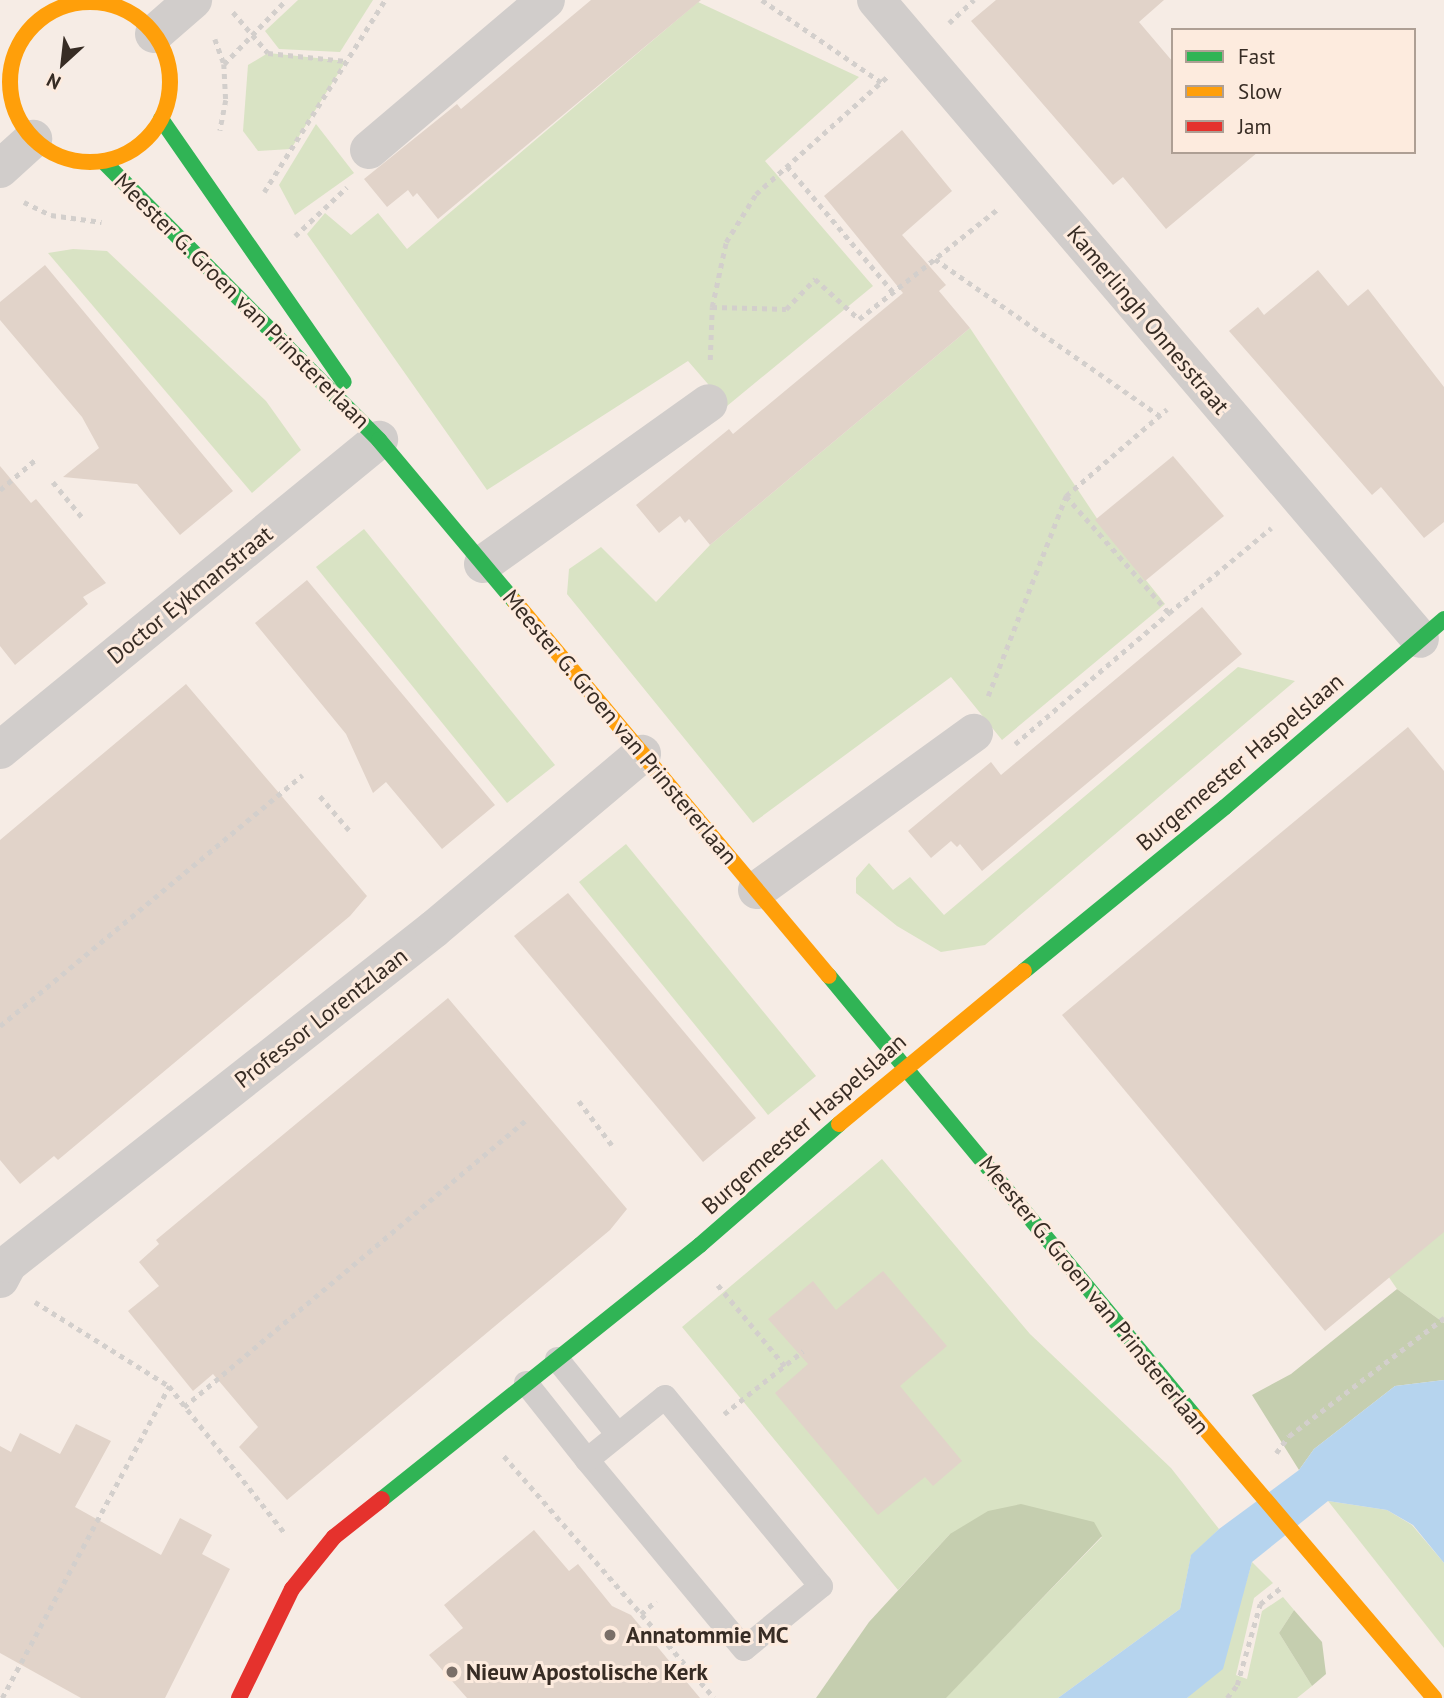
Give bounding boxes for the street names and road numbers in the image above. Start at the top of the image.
street label: Meester G. Groen van Prinstererlaan [108,167,376,435]
street label: Kamerlingh Onnesstraat [1061,220,1235,420]
street label: Doctor Eykmanstraat [102,520,278,670]
street label: Meester G. Groen van Prinstererlaan [496,583,744,871]
street label: Burgemeester Haspelslaan [1131,667,1349,857]
street label: Professor Lorentzlaan [229,942,413,1094]
street label: Burgemeester Haspelslaan [696,1028,912,1220]
street label: Meester G. Groen van Prinstererlaan [972,1149,1216,1441]

